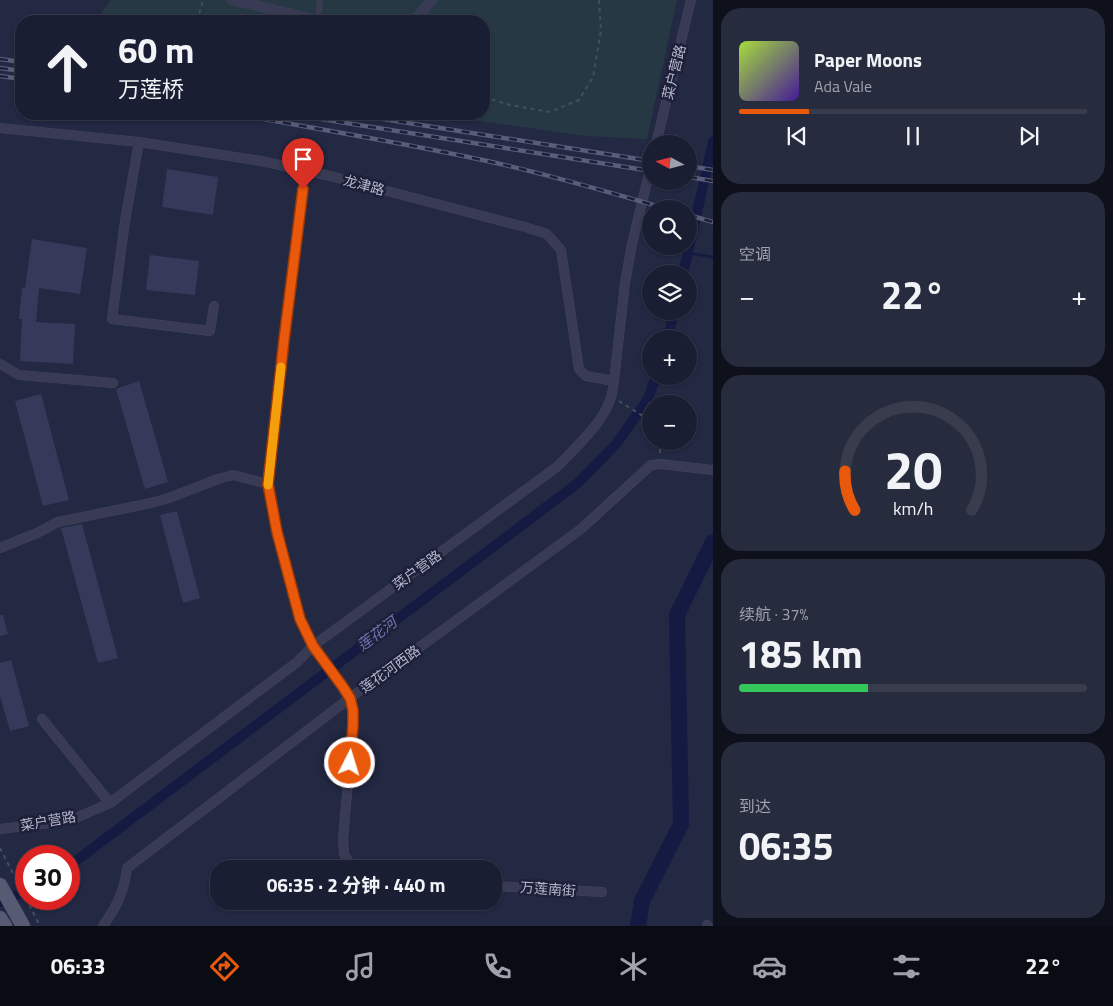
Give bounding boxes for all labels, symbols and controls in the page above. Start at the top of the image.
text: 60 m [118,23,194,77]
icon: ahead [35,35,100,100]
street label: 菜户营路 [657,42,690,102]
text: Paper Moons [814,45,922,74]
text: 万莲桥 [118,72,184,106]
text: Ada Vale [814,74,872,98]
icon: previous [783,122,811,150]
icon: pause [899,122,927,150]
icon: next [1015,122,1043,150]
north arrow [642,135,698,190]
map controls [642,135,697,450]
pin [282,138,324,189]
icon: arrive [289,145,317,173]
street label: 龙津路 [341,169,387,200]
button: search [642,200,697,255]
text: 空调 [739,242,771,266]
button: layers [642,265,697,320]
text: 22° [881,266,945,324]
text: − [739,274,755,317]
text: + [1071,274,1087,317]
button: + [642,330,697,385]
button: − [642,395,697,450]
text: 20 [884,430,942,509]
text: km/h [893,495,933,522]
street label: 菜户营路 [388,545,446,595]
text: 续航 · 37% [739,602,808,626]
water label: 莲花河 [352,609,404,656]
text: 185 km [739,625,863,683]
street label: 莲花河西路 [355,640,424,698]
position arrow [323,736,375,788]
text: 到达 [739,794,771,818]
street label: 菜户营路 [19,805,77,836]
text: 06:35 [739,817,834,875]
speed limit sign: 30 [15,845,80,910]
text: 06:35 · 2 分钟 · 440 m [267,870,445,899]
street label: 万莲南街 [519,876,577,901]
text: 06:33 [51,949,106,983]
icon: directions [207,949,242,984]
icon: music [343,949,378,984]
icon: phone [480,949,515,984]
icon: climate [616,949,651,984]
icon: car [752,949,787,984]
icon: filters [889,949,924,984]
text: 22° [1025,949,1062,983]

